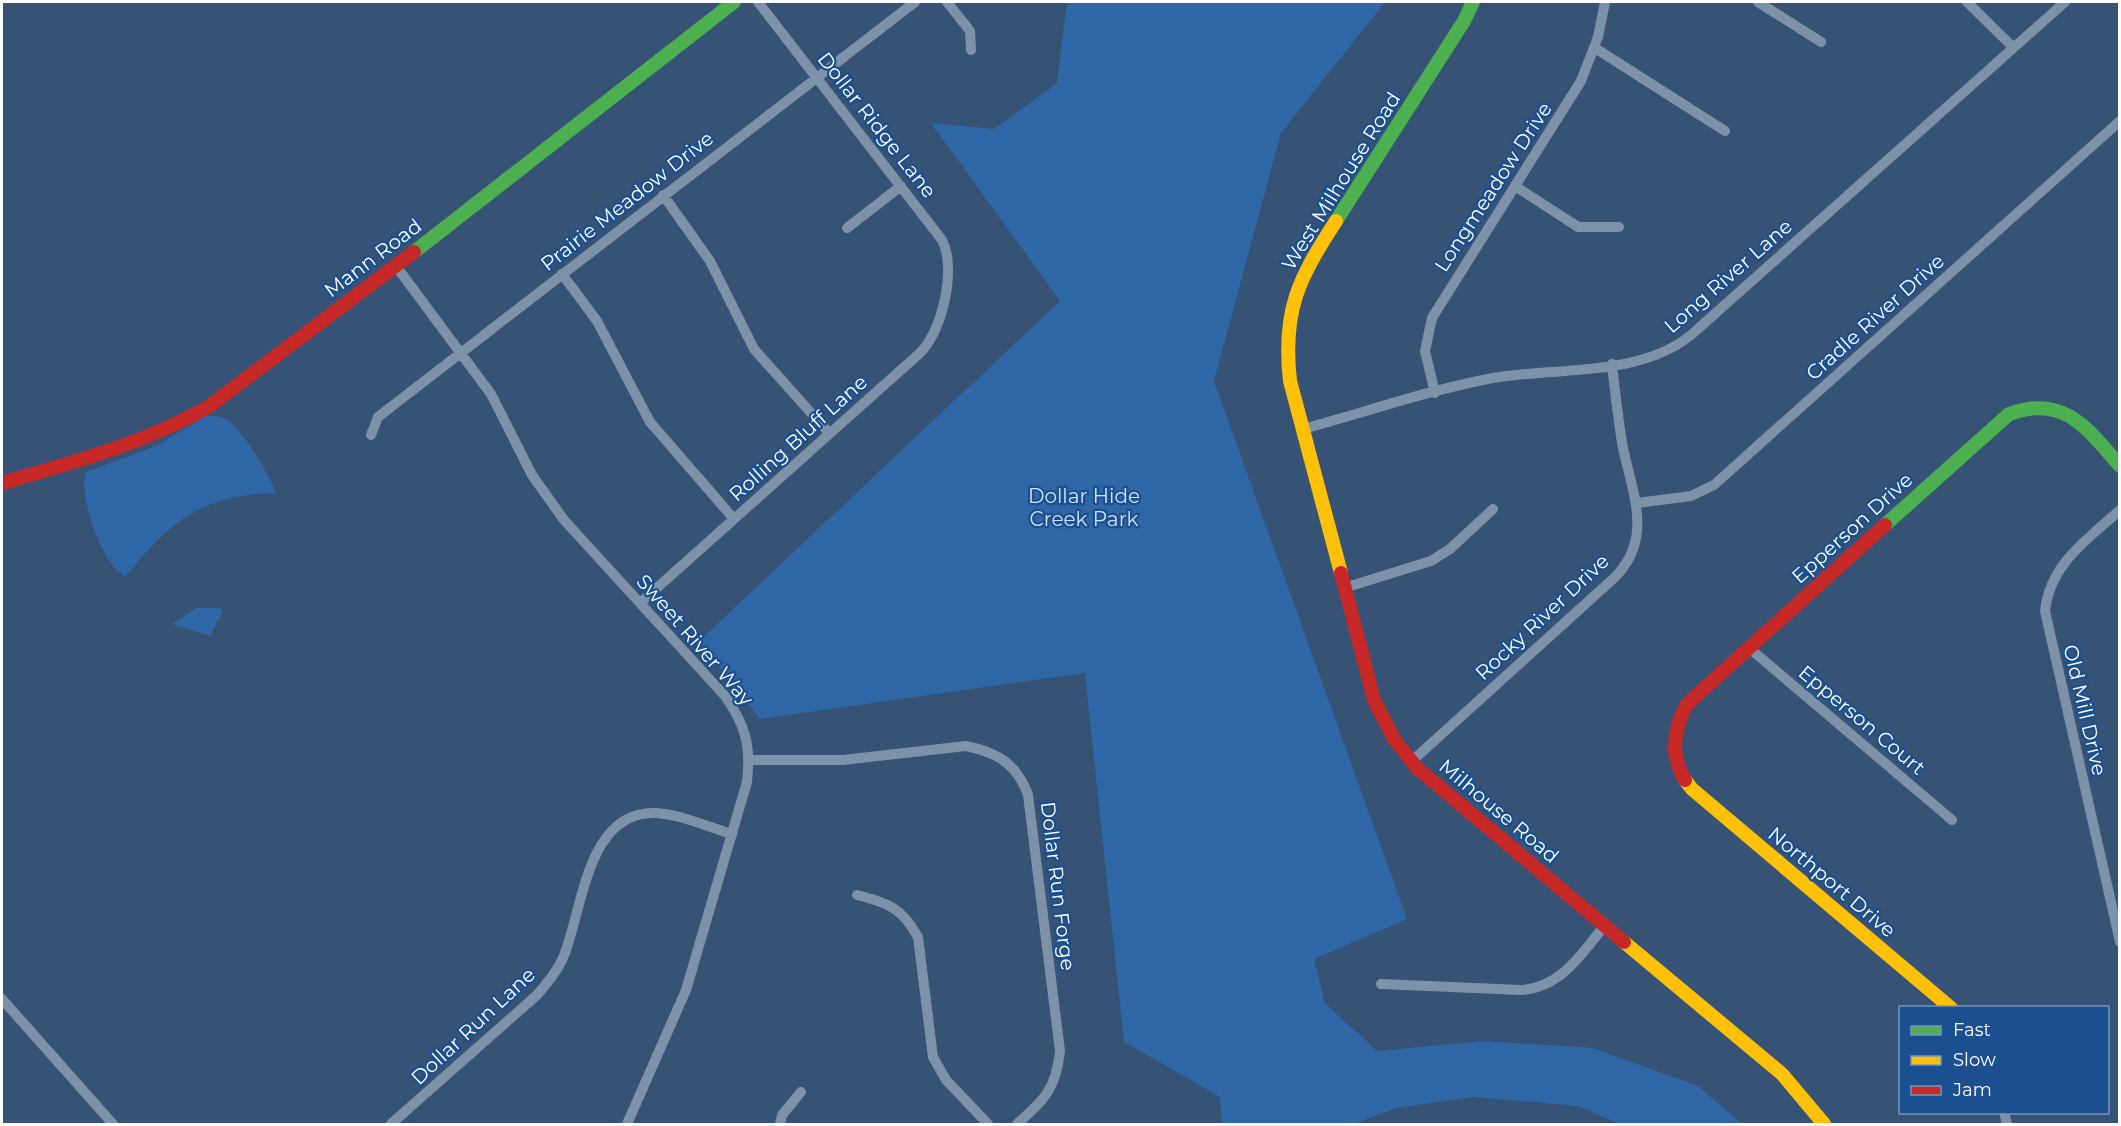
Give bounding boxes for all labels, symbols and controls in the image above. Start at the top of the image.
street label: Dollar Ridge Lane [813,47,941,203]
street label: West Milhouse Road [1276,88,1406,274]
street label: Longmeadow Drive [1429,98,1557,276]
street label: Prairie Meadow Drive [536,126,718,276]
street label: Mann Road [320,214,426,302]
street label: Long River Lane [1659,214,1797,338]
street label: Cradle River Drive [1801,249,1949,385]
street label: Rolling Bluff Lane [724,370,872,506]
street label: Epperson Drive [1787,468,1917,588]
park label: Dollar Hide Creek Park [1028,484,1140,531]
street label: Rocky River Drive [1470,549,1614,685]
street label: Sweet River Way [631,569,759,711]
street label: Old Mill Drive [2058,642,2112,778]
street label: Epperson Court [1794,660,1930,780]
street label: Milhouse Road [1434,754,1564,868]
street label: Dollar Run Forge [1036,800,1080,972]
street label: Northport Drive [1763,822,1901,942]
street label: Dollar Run Lane [406,962,540,1090]
legend [1899,1006,2109,1114]
text: Fast [1953,1019,1991,1041]
text: Slow [1953,1049,1996,1071]
text: Jam [1952,1079,1992,1101]

